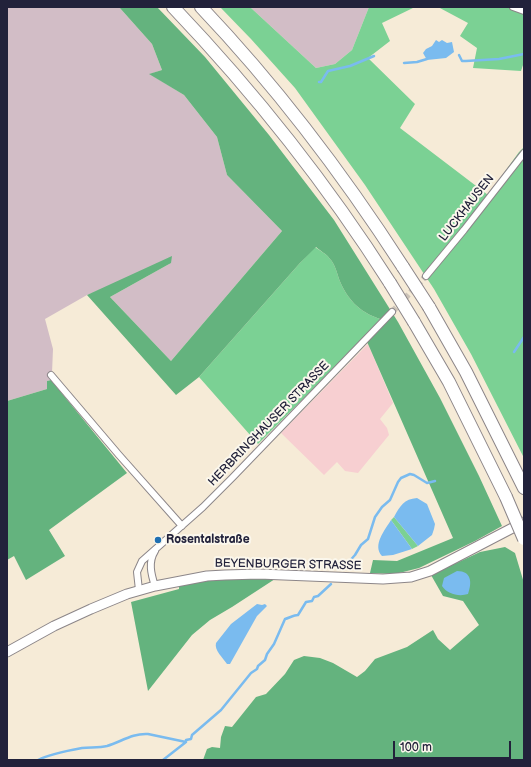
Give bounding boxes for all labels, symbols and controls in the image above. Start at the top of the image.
street label: LUCKHAUSEN [436,172,498,244]
street label: HERBRINGHAUSER STRASSE [206,359,332,489]
place label: Rosentalstraße [166,533,250,547]
marker: Rosentalstraße [153,535,163,545]
street label: BEYENBURGER STRASSE [214,557,362,573]
scale bar [395,733,513,759]
text: 100 m [400,740,432,755]

